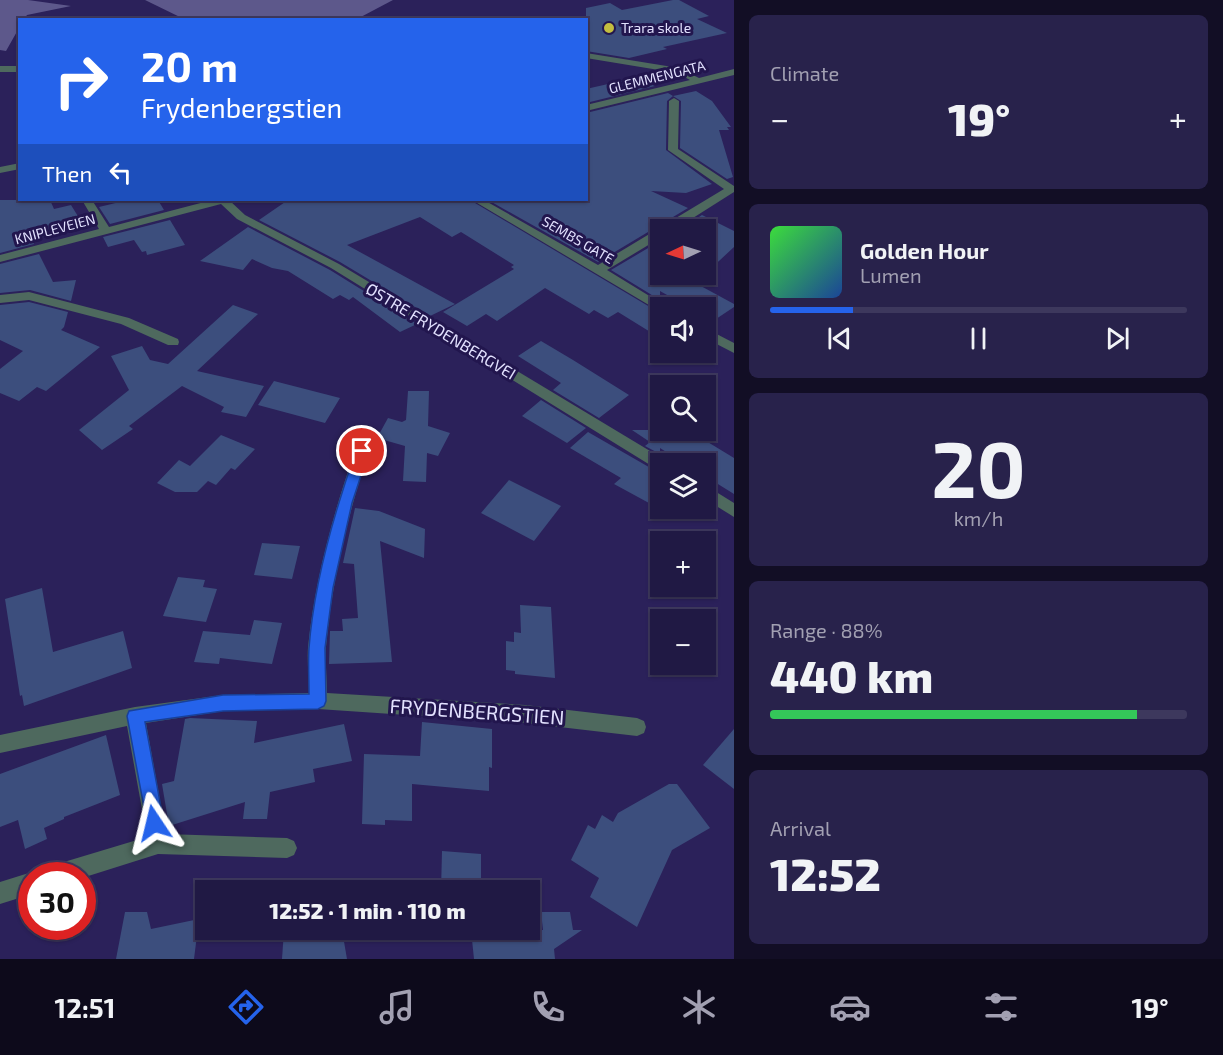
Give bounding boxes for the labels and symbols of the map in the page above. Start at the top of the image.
place label: Trara skole [621,19,691,36]
marker: Trara skole [602,21,616,35]
street label: GLEMMENGATA [607,56,707,97]
street label: KNIPLEVEIEN [13,210,97,247]
street label: SEMBS GATE [539,212,617,267]
north arrow [650,219,716,285]
street label: ØSTRE FRYDENBERGVEI [363,278,520,383]
pin [336,425,387,476]
street label: FRYDENBERGSTIEN [389,693,565,729]
position arrow [122,791,186,855]
speed limit sign: 30 [18,862,96,940]

